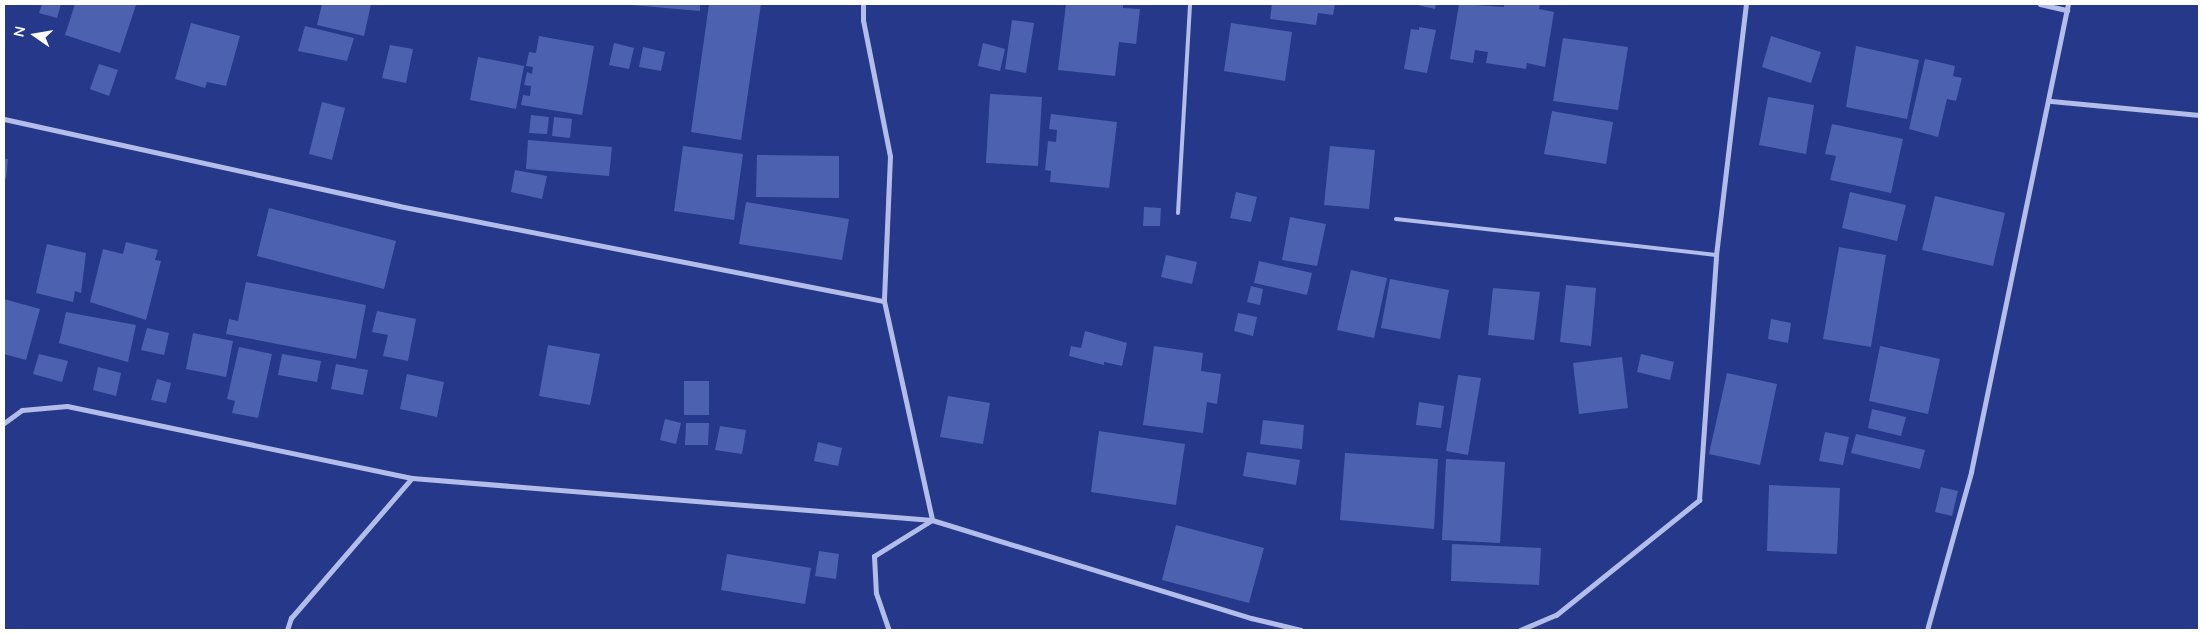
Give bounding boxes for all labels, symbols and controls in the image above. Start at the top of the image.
north arrow [10,10,60,60]
text: N [9,24,30,39]

